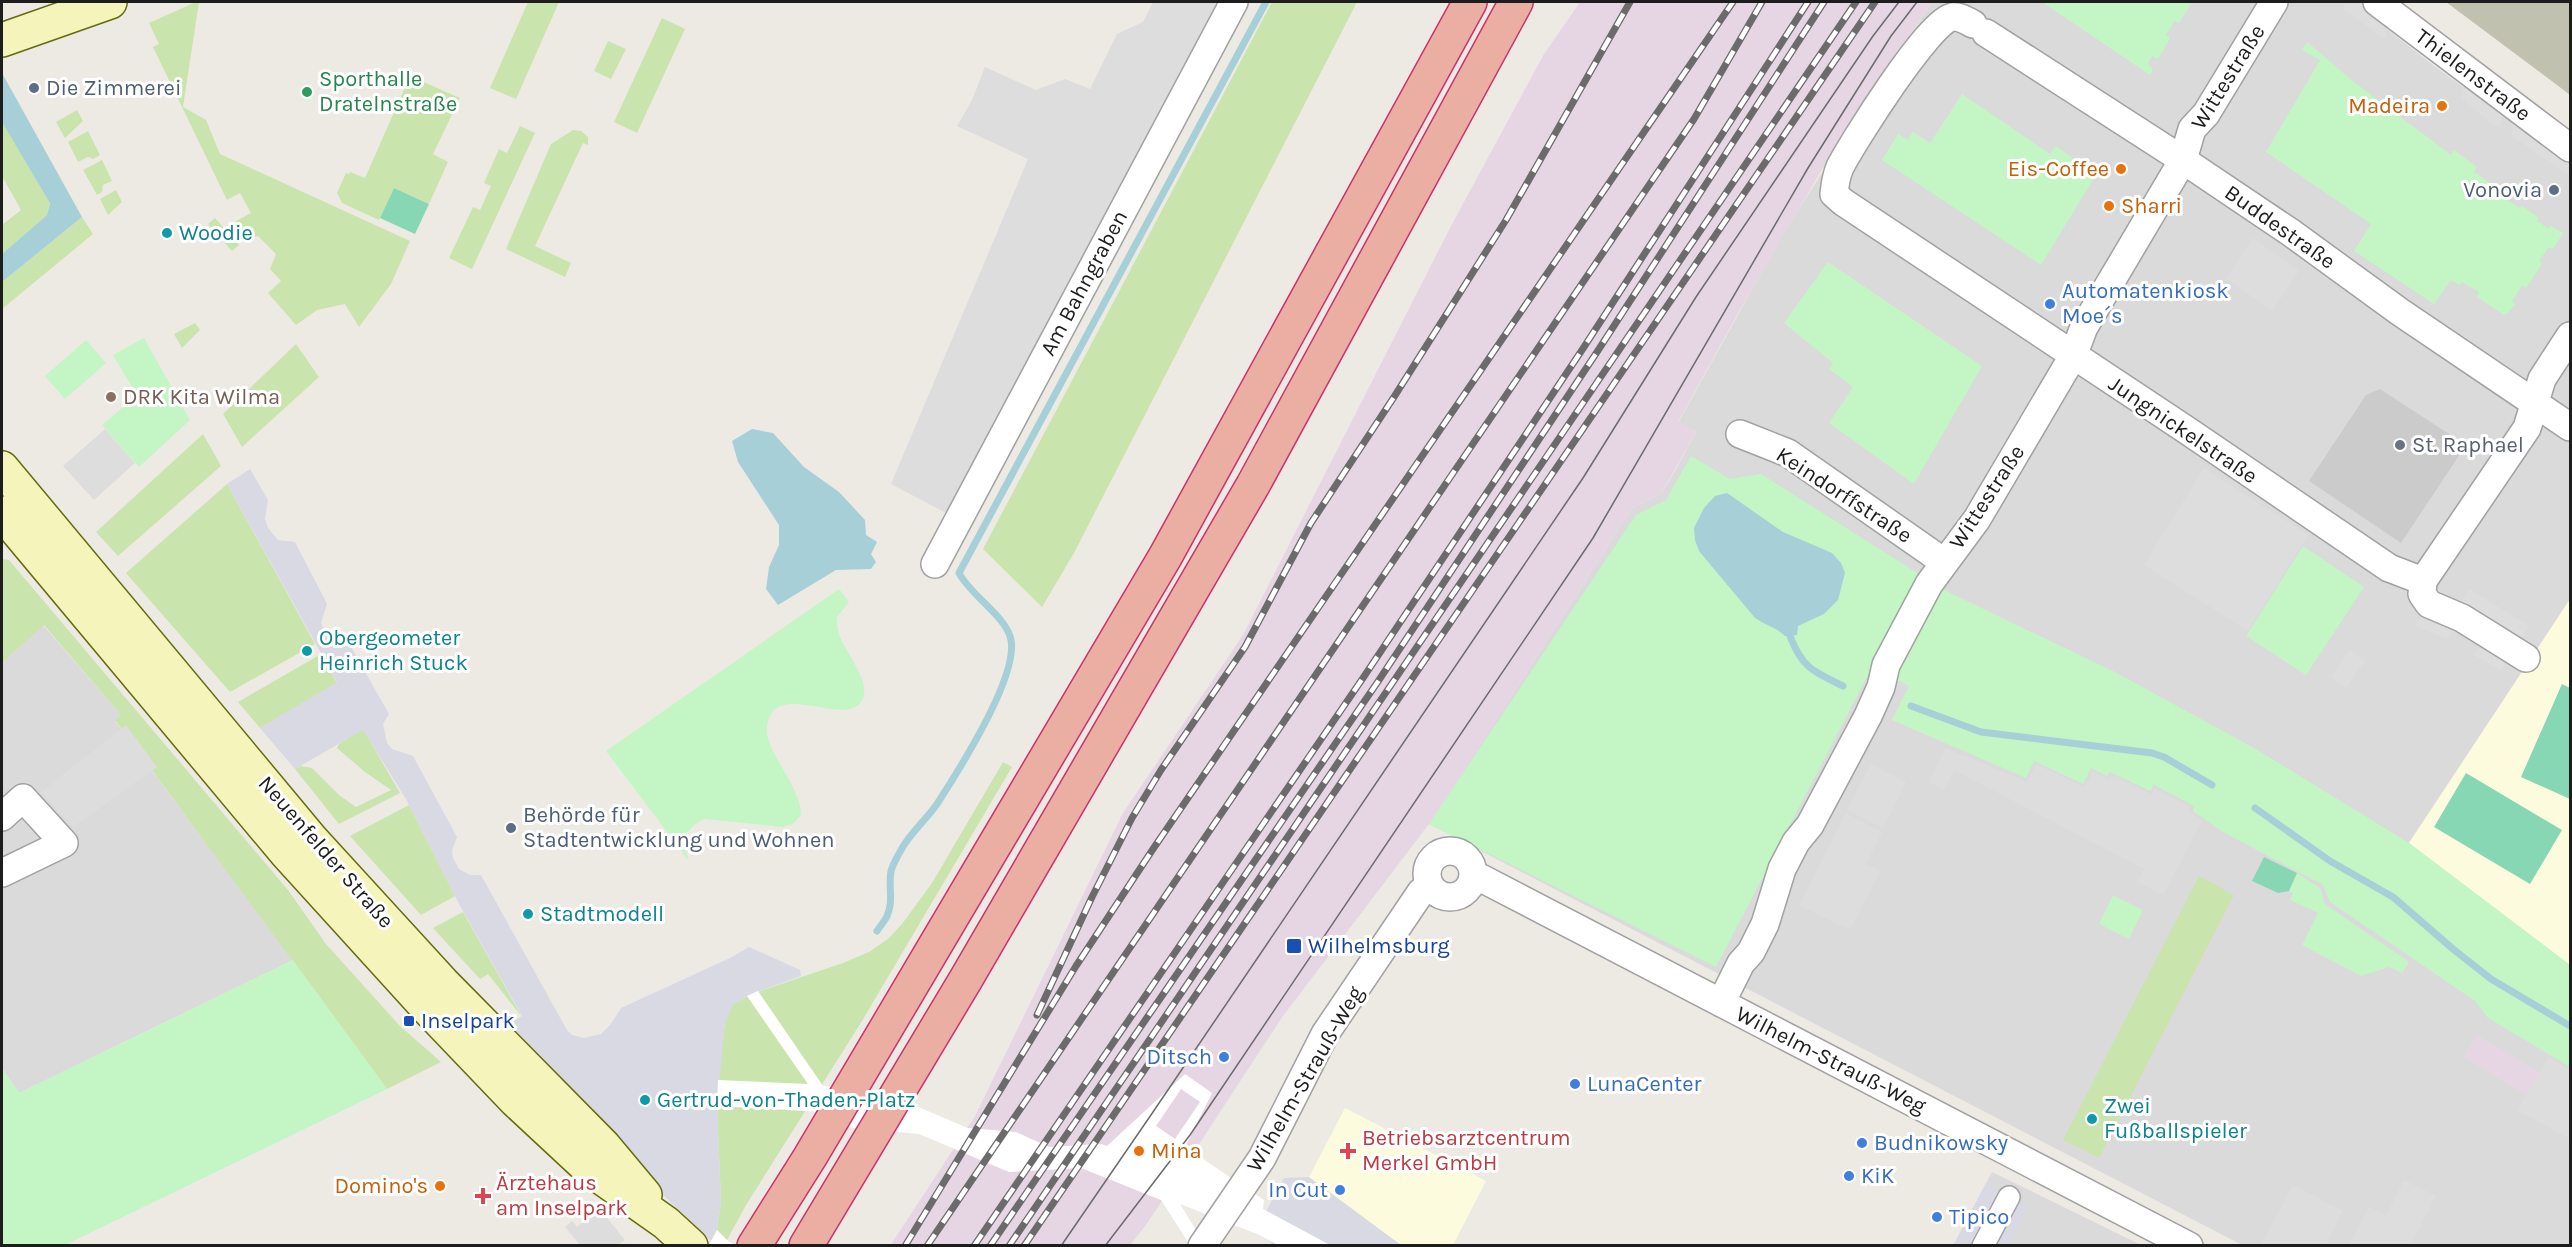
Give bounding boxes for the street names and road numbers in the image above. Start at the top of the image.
street label: Wittestraße [2186,20,2270,134]
street label: Thielenstraße [2410,23,2536,127]
street label: Buddestraße [2220,179,2340,275]
street label: Am Bahngraben [1035,206,1133,360]
street label: Jungnickelstraße [2104,371,2262,489]
street label: Wittestraße [1944,440,2030,554]
street label: Keindorffstraße [1771,441,1917,549]
street label: Neuenfelder Straße [253,771,399,933]
street label: Wilhelm-Strauß-Weg [1241,981,1369,1177]
street label: Wilhelm-Strauß-Weg [1731,1001,1931,1120]

